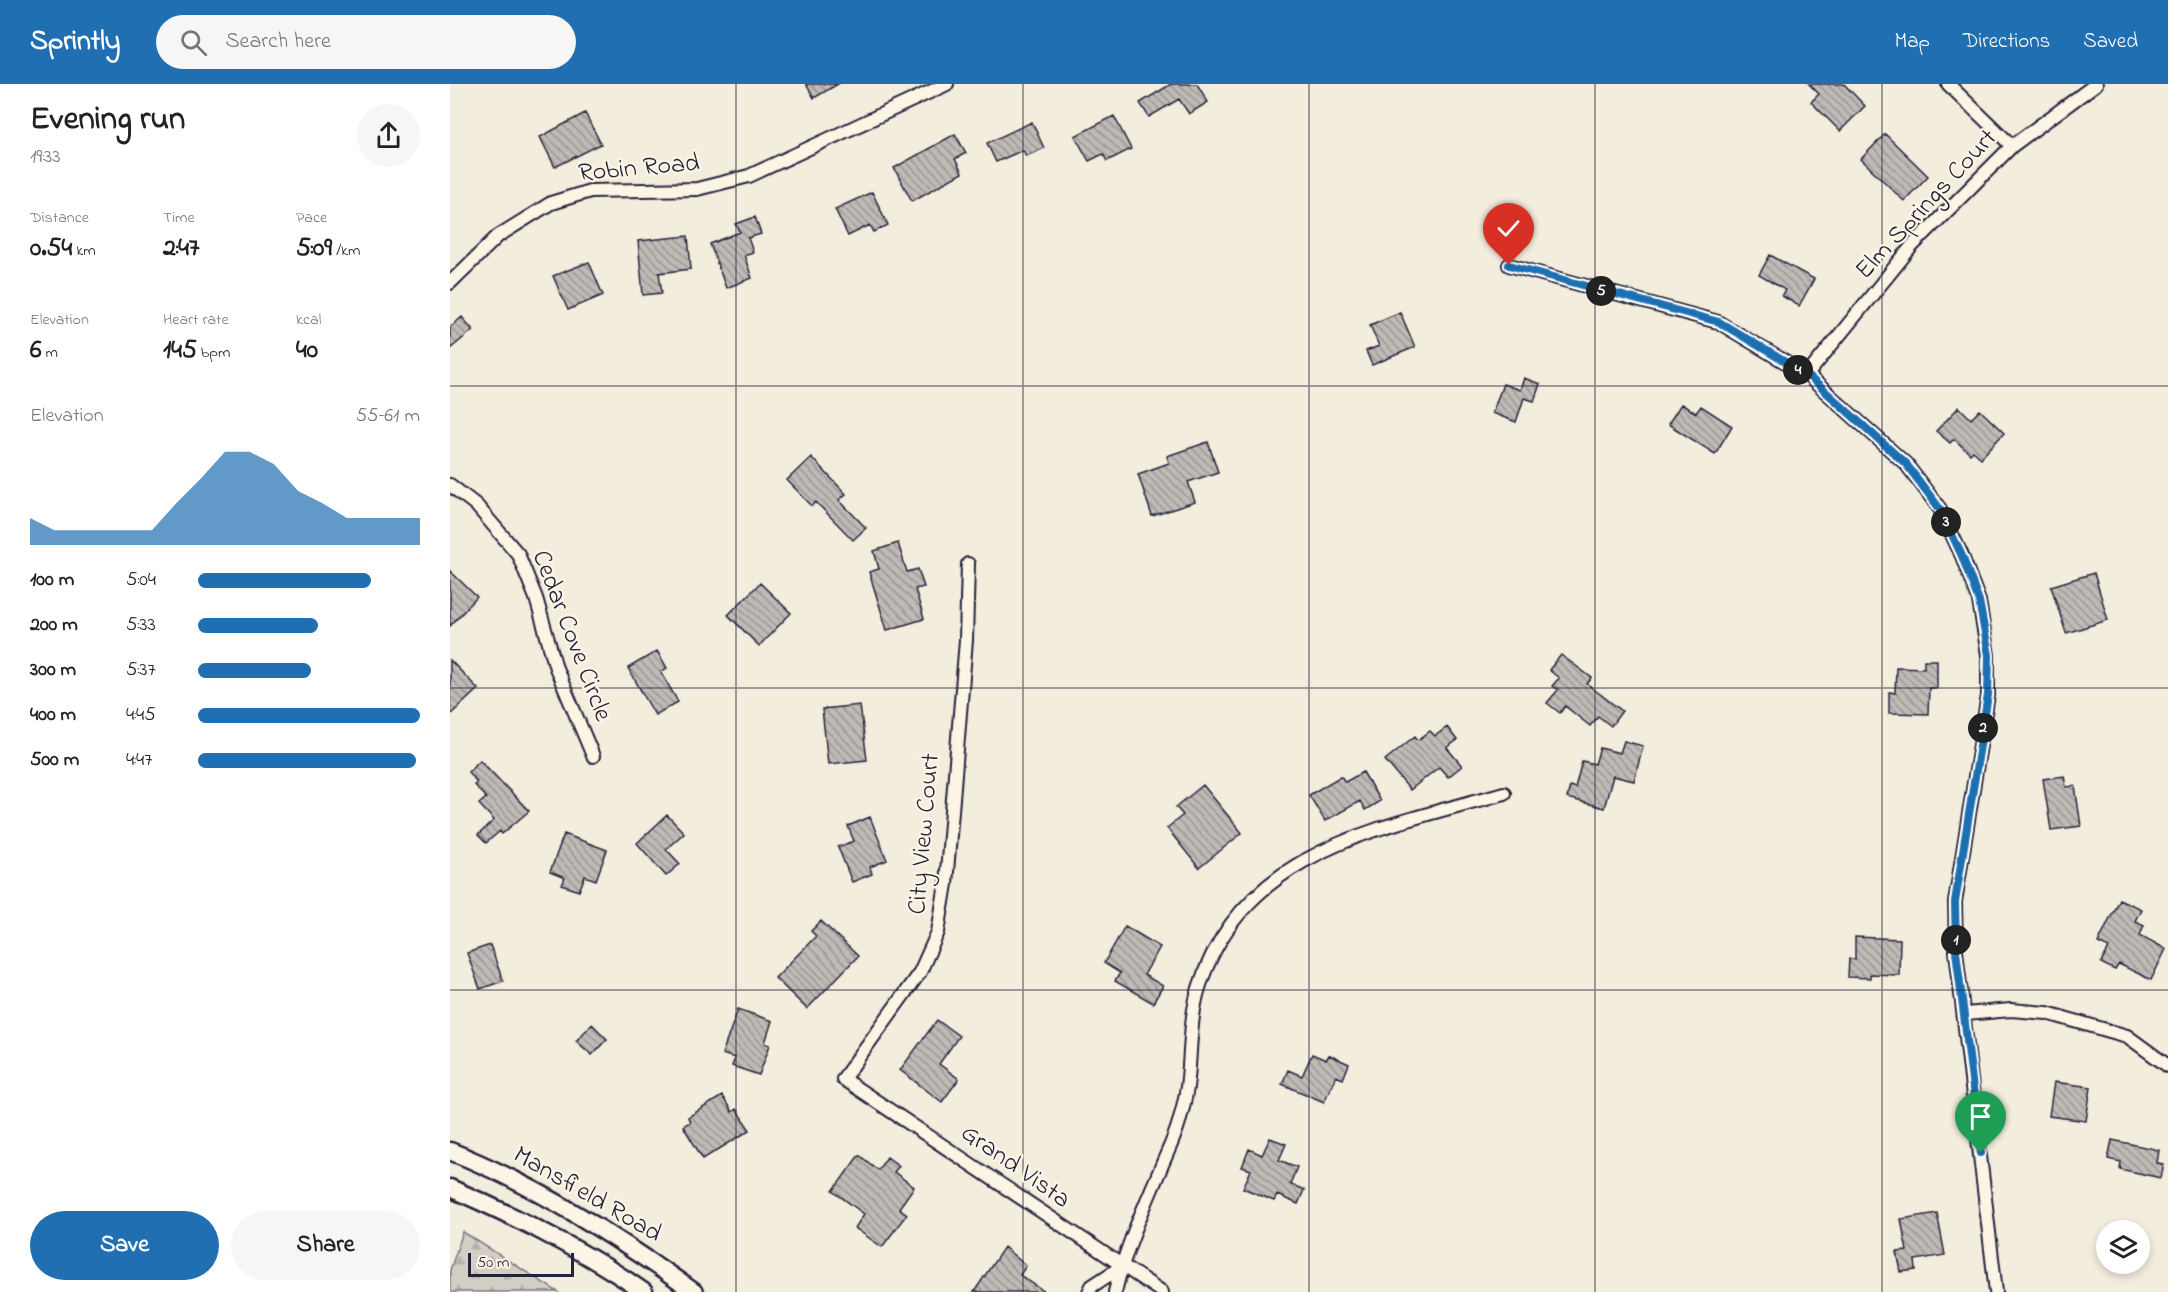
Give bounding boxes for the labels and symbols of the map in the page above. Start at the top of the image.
street label: Elm Springs Court [1847,121,2007,289]
street label: Robin Road [577,145,702,193]
pin [1483,203,1534,265]
pin: 5 [1586,276,1616,306]
pin: 4 [1783,355,1813,385]
pin: 3 [1931,507,1961,537]
street label: Cedar Cove Circle [521,545,621,727]
pin: 2 [1968,713,1998,743]
street label: City View Court [899,752,951,916]
pin: 1 [1941,925,1971,955]
pin [1955,1091,2006,1153]
street label: Grand Vista [952,1115,1078,1219]
street label: Mansfield Road [505,1137,669,1253]
scale bar [468,1250,574,1278]

